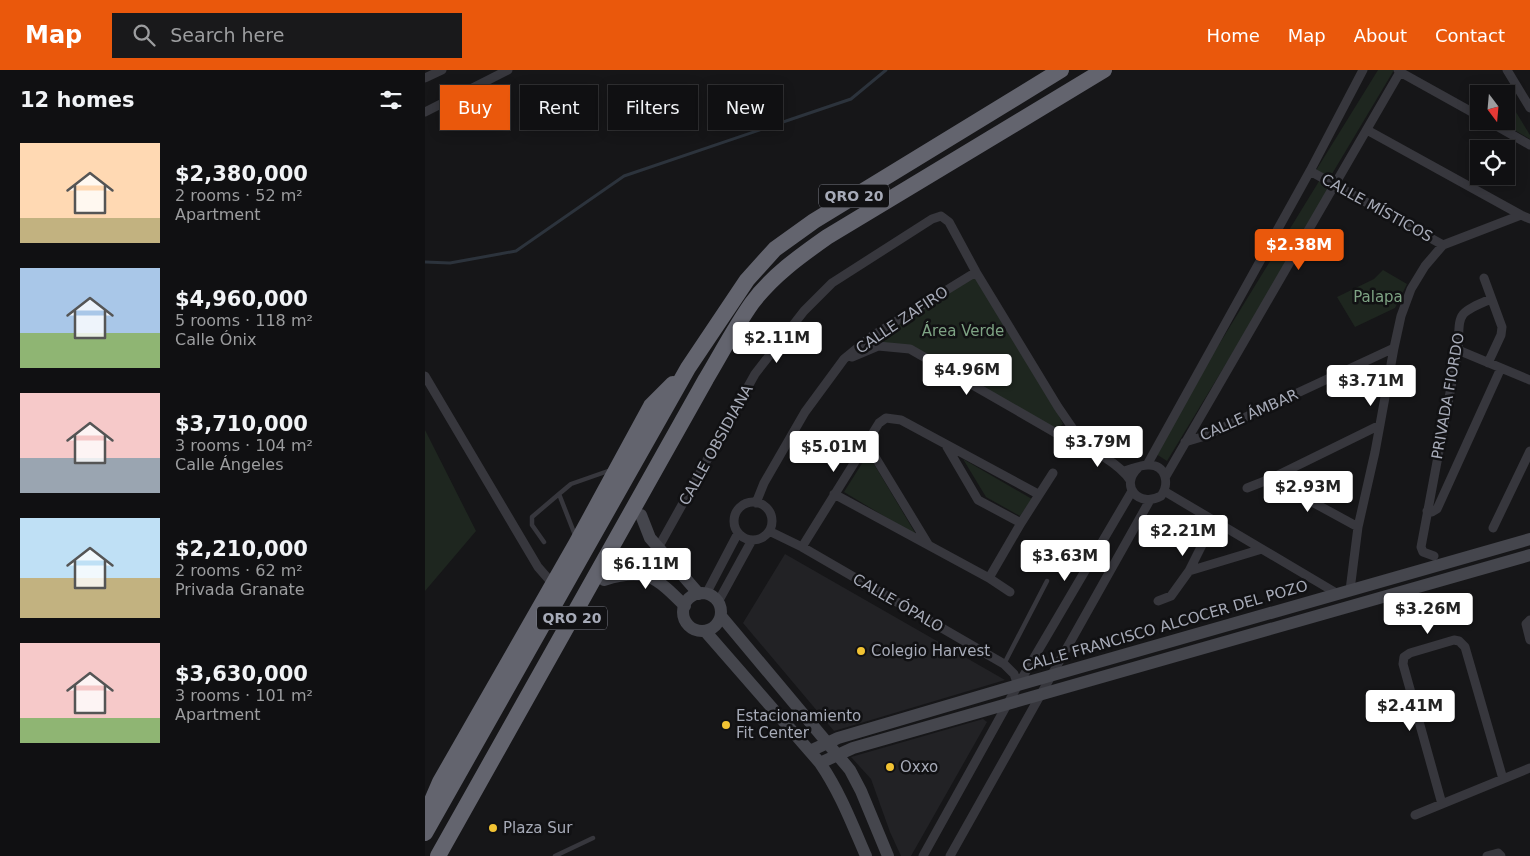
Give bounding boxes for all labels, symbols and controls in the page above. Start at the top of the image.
search box [112,13,462,58]
text: Map [25,21,82,49]
icon: search [130,21,158,49]
text: Search here [170,24,284,46]
text: Home [1207,25,1260,46]
text: Map [1288,25,1326,46]
text: About [1354,25,1407,46]
text: Contact [1435,25,1505,46]
chip: Buy [440,85,510,130]
chip: Rent [520,85,598,130]
chip: Filters [608,85,698,130]
chip: New [708,85,783,130]
north arrow [1470,85,1515,130]
map controls [1470,85,1515,185]
icon: filters [377,86,405,114]
text: 12 homes [20,88,135,112]
button: locate [1470,140,1515,185]
text: $2,380,000 [175,162,308,186]
icon: home [60,163,120,223]
street label: CALLE MÍSTICOS [1318,169,1436,246]
road number: QRO 20 [819,184,889,208]
text: 2 rooms · 52 m² [175,186,303,205]
text: Apartment [175,205,261,224]
pin: $2.38M [1258,228,1340,271]
text: $2.38M [1266,235,1332,254]
street label: CALLE ZAFIRO [852,282,952,358]
text: $4,960,000 [175,287,308,311]
icon: home [60,288,120,348]
park label: Palapa [1353,288,1403,306]
text: 5 rooms · 118 m² [175,311,313,330]
park label: Área Verde [922,321,1004,340]
pin: $2.11M [736,322,818,364]
text: $2.11M [744,328,810,347]
text: Calle Ónix [175,330,256,349]
street label: PRIVADA FIORDO [1428,331,1468,461]
pin: $4.96M [926,354,1008,396]
text: $4.96M [934,360,1000,379]
pin: $3.71M [1330,364,1412,407]
text: $3.71M [1338,371,1404,390]
street label: CALLE OBSIDIANA [675,381,757,508]
street label: CALLE ÁMBAR [1197,384,1301,445]
text: $3,710,000 [175,412,308,436]
icon: home [60,413,120,473]
pin: $3.79M [1057,426,1139,468]
pin: $5.01M [793,430,875,473]
text: $3.79M [1065,432,1131,451]
text: 3 rooms · 104 m² [175,436,313,455]
text: $5.01M [801,437,867,456]
text: Calle Ángeles [175,455,284,474]
pin: $2.93M [1267,470,1349,513]
text: $2.93M [1275,477,1341,496]
pin: $2.21M [1142,514,1224,557]
text: $2.21M [1150,521,1216,540]
text: $2,210,000 [175,537,308,561]
icon: home [60,538,120,598]
pin: $3.63M [1024,540,1106,582]
text: $3.63M [1032,546,1098,565]
pin: $6.11M [605,548,687,590]
text: $6.11M [613,554,679,573]
text: 2 rooms · 62 m² [175,561,303,580]
street label: CALLE ÓPALO [850,569,947,636]
street label: CALLE FRANCISCO ALCOCER DEL POZO [1020,577,1310,675]
text: Privada Granate [175,580,305,599]
pin: $3.26M [1387,592,1469,635]
text: $3.26M [1395,599,1461,618]
road number: QRO 20 [537,606,607,630]
place label: Colegio Harvest [871,642,990,660]
marker: Colegio Harvest [855,645,867,657]
text: $3,630,000 [175,662,308,686]
icon: home [60,663,120,723]
text: 3 rooms · 101 m² [175,686,313,705]
pin: $2.41M [1369,690,1451,732]
text: $2.41M [1377,696,1443,715]
text: Apartment [175,705,261,724]
place label: Estacionamiento Fit Center [736,707,861,742]
marker: Estacionamiento Fit Center [720,719,732,731]
place label: Oxxo [900,758,938,776]
marker: Oxxo [884,761,896,773]
place label: Plaza Sur [503,819,573,837]
marker: Plaza Sur [487,822,499,834]

